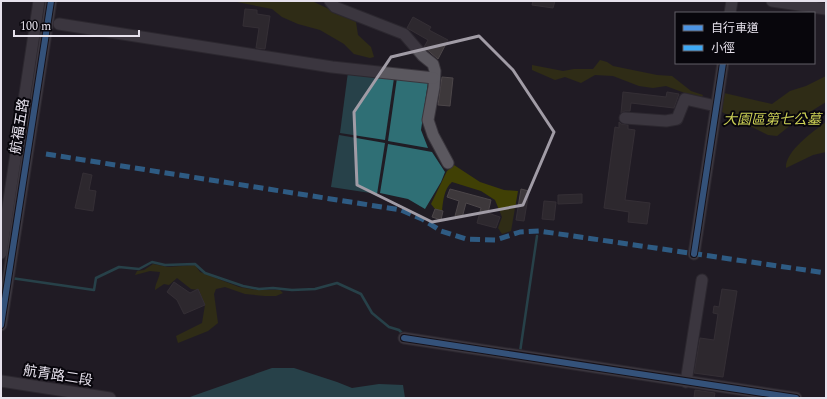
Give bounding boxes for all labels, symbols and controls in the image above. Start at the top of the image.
scale bar [14,12,139,38]
legend [675,12,815,64]
text: 100 m [20,17,51,36]
text: 自行車道 [711,19,759,38]
text: 小徑 [711,39,735,58]
street label: 航福五路 [5,97,34,155]
park label: 大園區第七公墓 [723,109,823,130]
street label: 航青路二段 [22,360,94,391]

